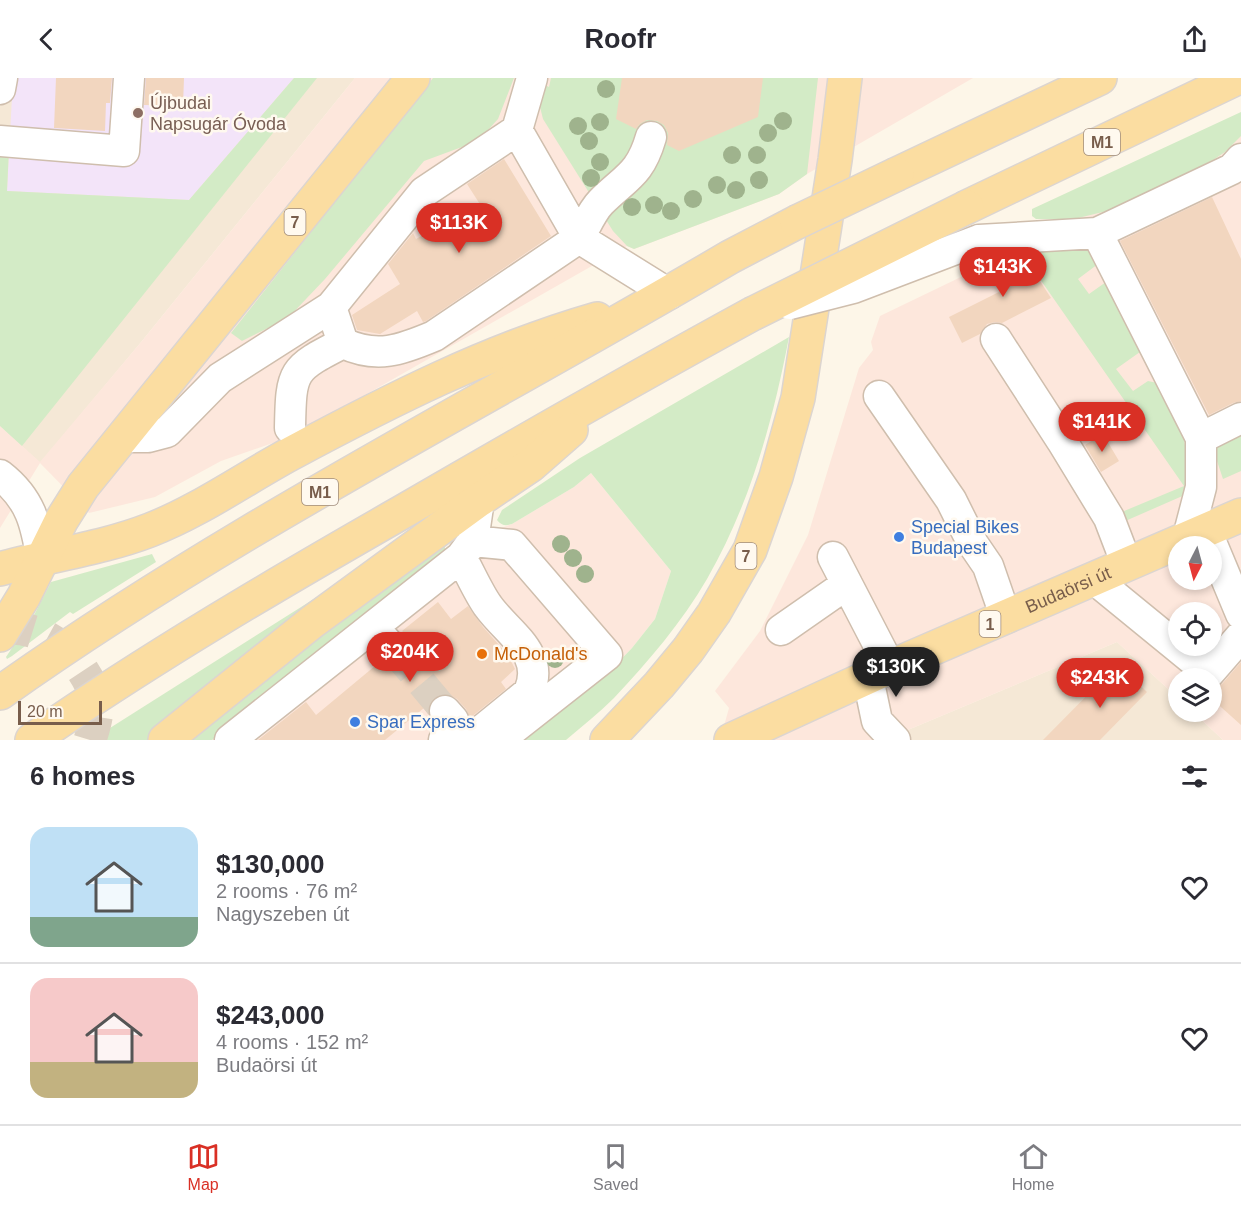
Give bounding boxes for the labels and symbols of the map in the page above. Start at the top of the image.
place label: Újbudai Napsugár Óvoda [150,92,287,134]
marker: Újbudai Napsugár Óvoda [131,106,145,120]
road number: M1 [1084,129,1120,155]
pin: $113K [417,203,501,254]
road number: 7 [284,209,306,235]
pin: $143K [961,247,1045,298]
pin: $141K [1060,402,1144,453]
road number: M1 [302,479,338,505]
place label: Special Bikes Budapest [911,517,1019,558]
marker: Special Bikes Budapest [892,530,906,544]
north arrow [1168,536,1222,590]
road number: 7 [736,543,756,569]
street label: Budaörsi út [1022,563,1114,617]
road number: 1 [980,611,1000,637]
pin: $204K [368,632,452,683]
place label: McDonald's [494,644,587,664]
marker: McDonald's [475,647,489,661]
pin: $130K [854,647,938,698]
pin: $243K [1058,658,1142,709]
scale bar [18,698,102,726]
place label: Spar Express [367,712,475,732]
marker: Spar Express [348,715,362,729]

